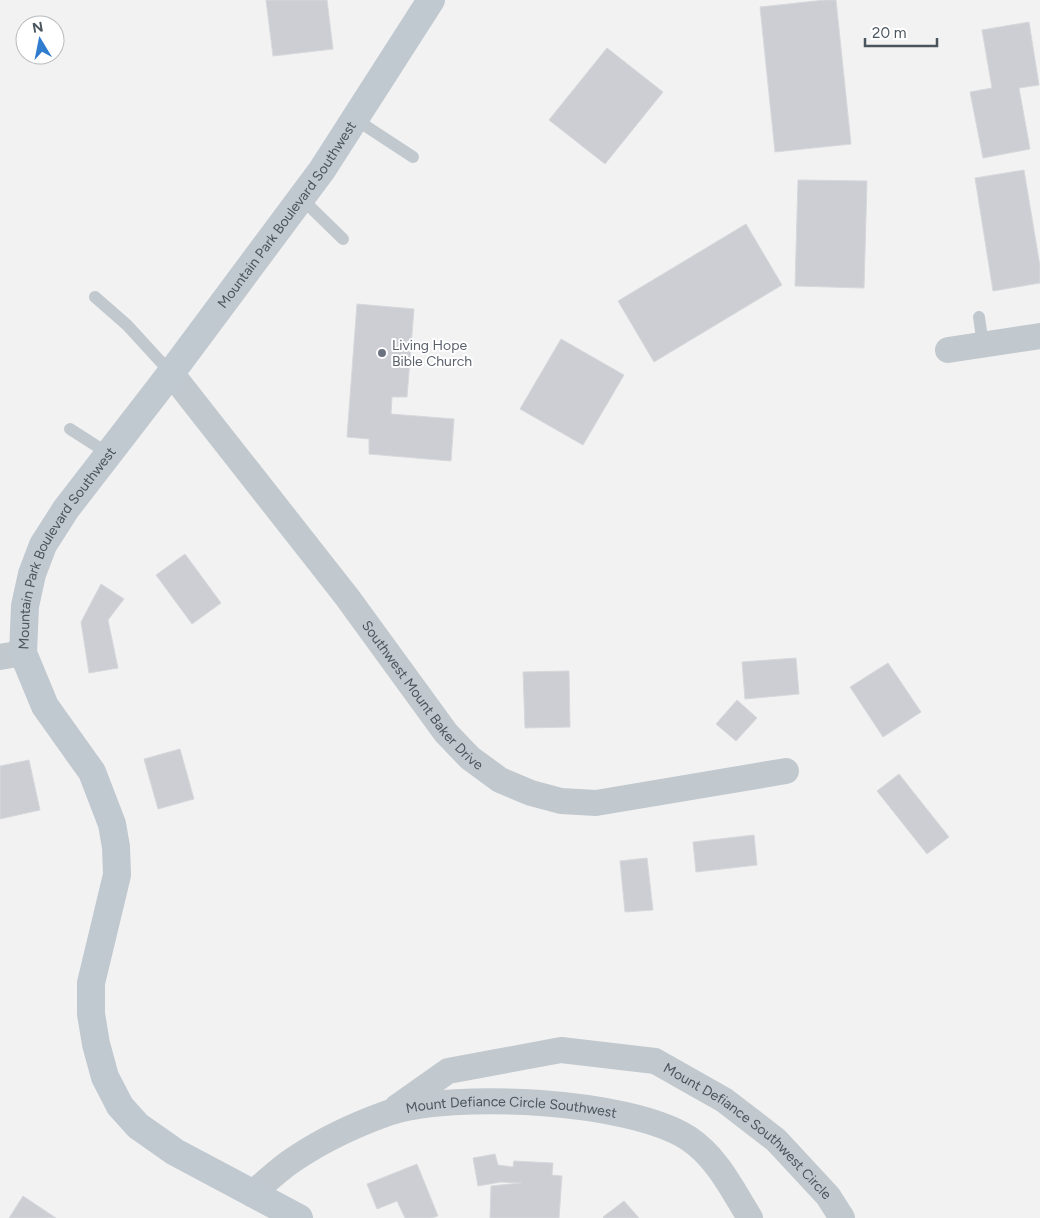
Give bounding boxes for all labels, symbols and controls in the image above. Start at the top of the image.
north arrow [15,15,65,65]
scale bar [865,15,938,47]
text: N [31,18,45,37]
text: 20 m [872,24,906,42]
street label: Mountain Park Boulevard Southwest [214,118,360,312]
place label: Living Hope Bible Church [392,337,472,370]
marker: Living Hope Bible Church [376,347,388,359]
street label: Mountain Park Boulevard Southwest [15,444,120,650]
street label: Southwest Mount Baker Drive [358,617,487,774]
street label: Mount Defiance Southwest Circle [660,1060,835,1203]
street label: Mount Defiance Circle Southwest [404,1093,618,1122]

